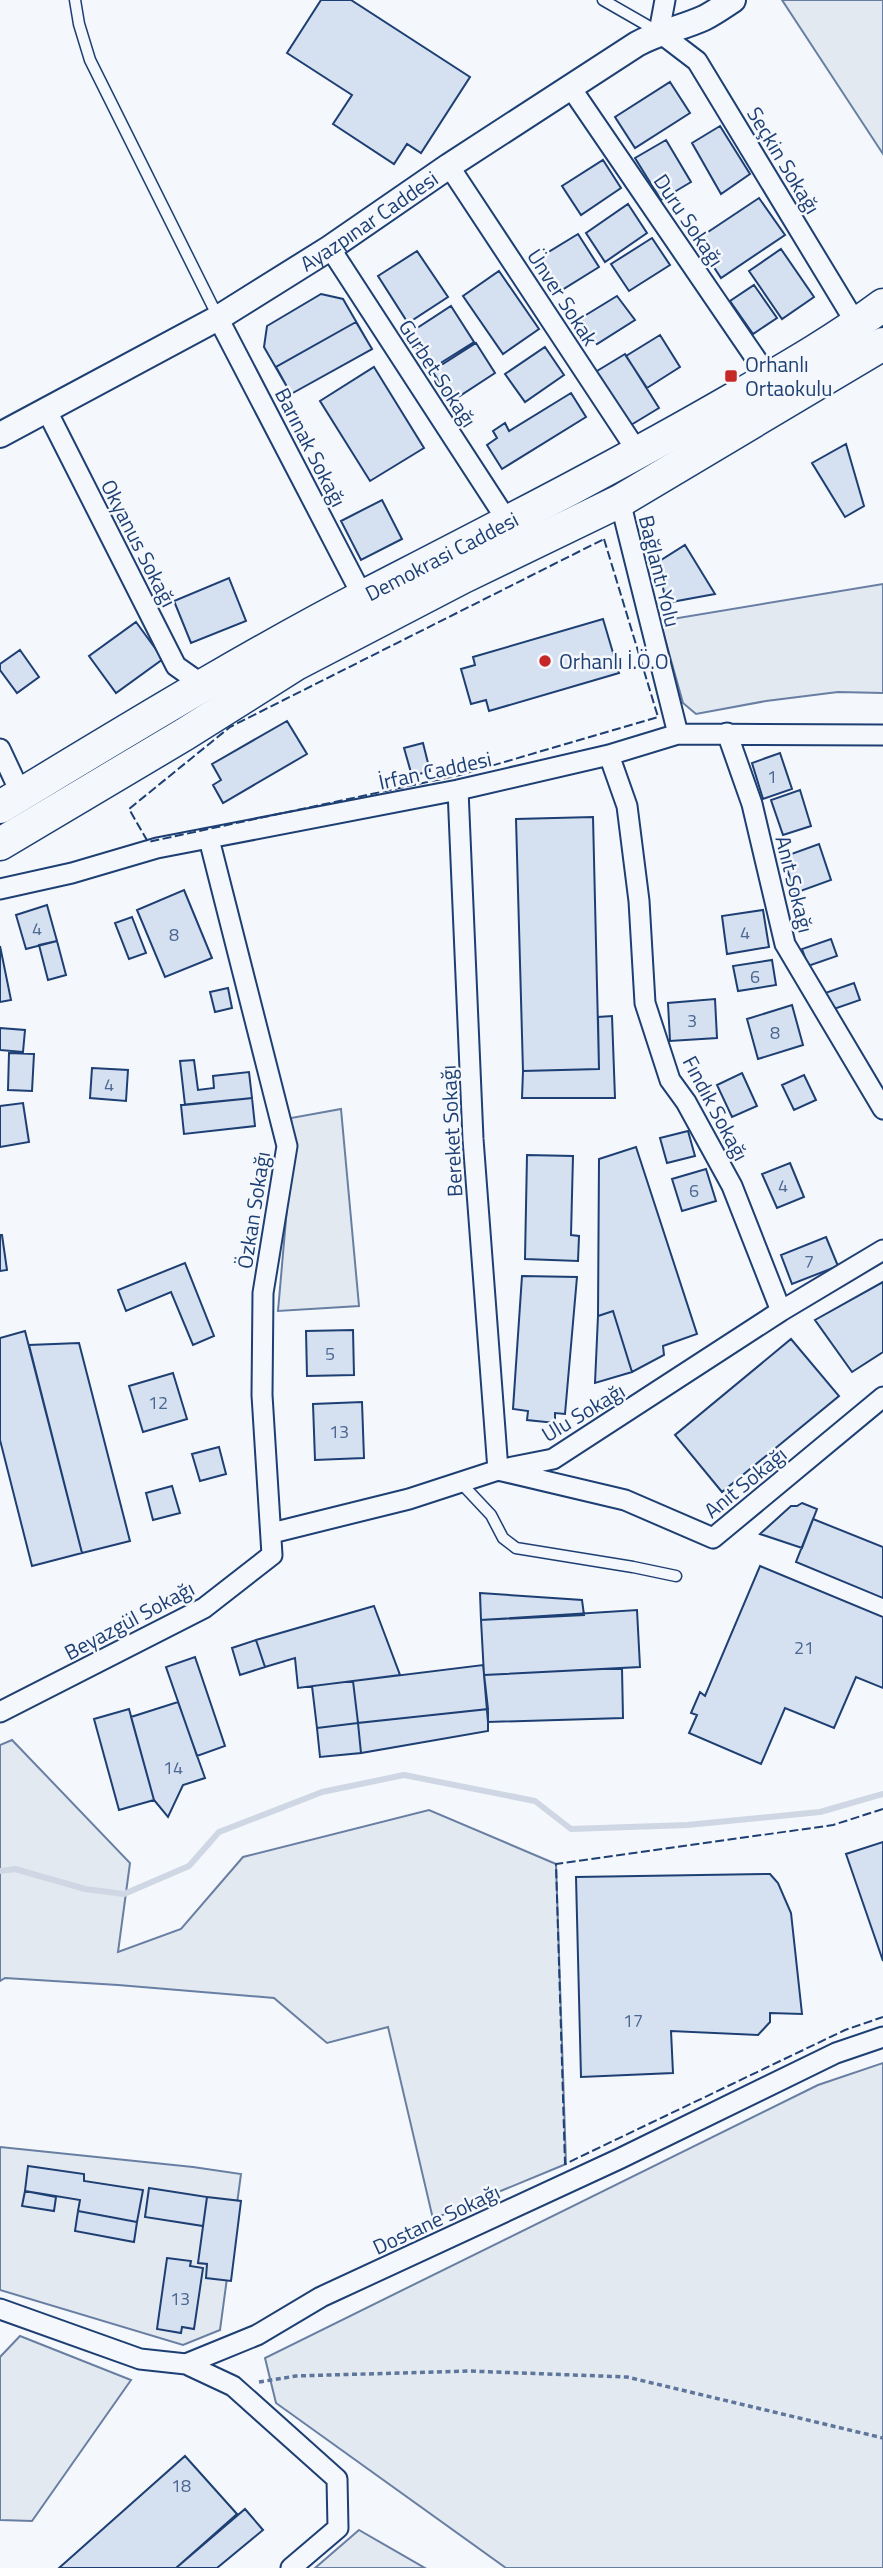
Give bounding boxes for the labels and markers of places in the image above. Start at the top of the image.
place label: Orhanlı Ortaokulu [745,348,832,404]
marker: Orhanlı Ortaokulu [723,368,739,384]
place label: Orhanlı İ.Ö.O [559,645,669,677]
marker: Orhanlı İ.Ö.O [537,653,553,669]

